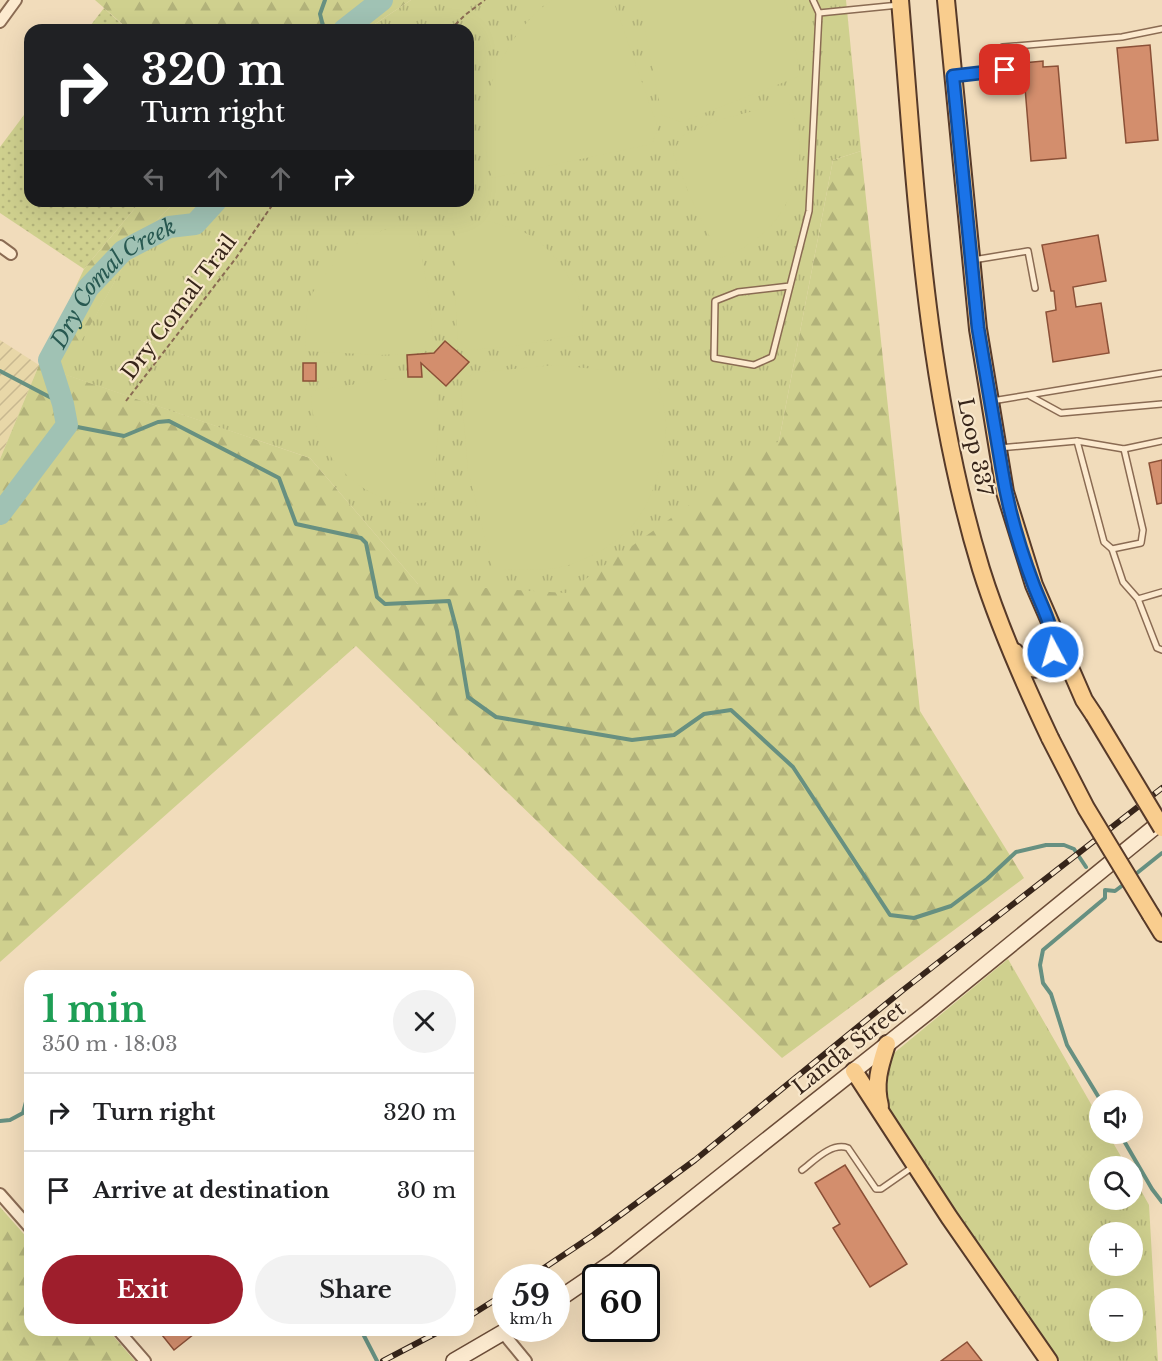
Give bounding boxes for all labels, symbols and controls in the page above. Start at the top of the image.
text: 320 m [141,44,284,96]
pin [979,44,1030,95]
icon: right [42,48,120,126]
icon: arrive [988,53,1021,86]
text: Turn right [141,96,285,129]
icon: left [138,162,171,195]
icon: ahead [201,162,234,195]
icon: ahead [264,162,297,195]
icon: right [327,162,360,195]
water label: Dry Comal Creek [44,212,180,353]
street label: Dry Comal Trail [116,229,242,385]
street label: Loop 337 [952,396,998,499]
position arrow [1021,620,1085,684]
text: 1 min [42,987,146,1032]
button: close [393,990,456,1053]
street label: Landa Street [787,996,911,1100]
text: 350 m · 18:03 [42,1032,178,1056]
map controls [1089,1090,1143,1342]
button: sound [1089,1090,1143,1144]
icon: right [42,1096,75,1129]
text: Turn right [93,1099,215,1126]
text: 320 m [383,1099,456,1126]
button: search [1089,1156,1143,1210]
icon: arrive [42,1174,75,1207]
text: Arrive at destination [93,1177,330,1204]
text: 30 m [397,1177,456,1204]
button: + [1089,1222,1143,1276]
button: Exit [42,1255,243,1324]
button: Share [255,1255,456,1324]
speed limit sign: 60 [582,1264,660,1342]
text: 59 [512,1277,550,1314]
button: − [1089,1288,1143,1342]
text: km/h [510,1309,552,1328]

